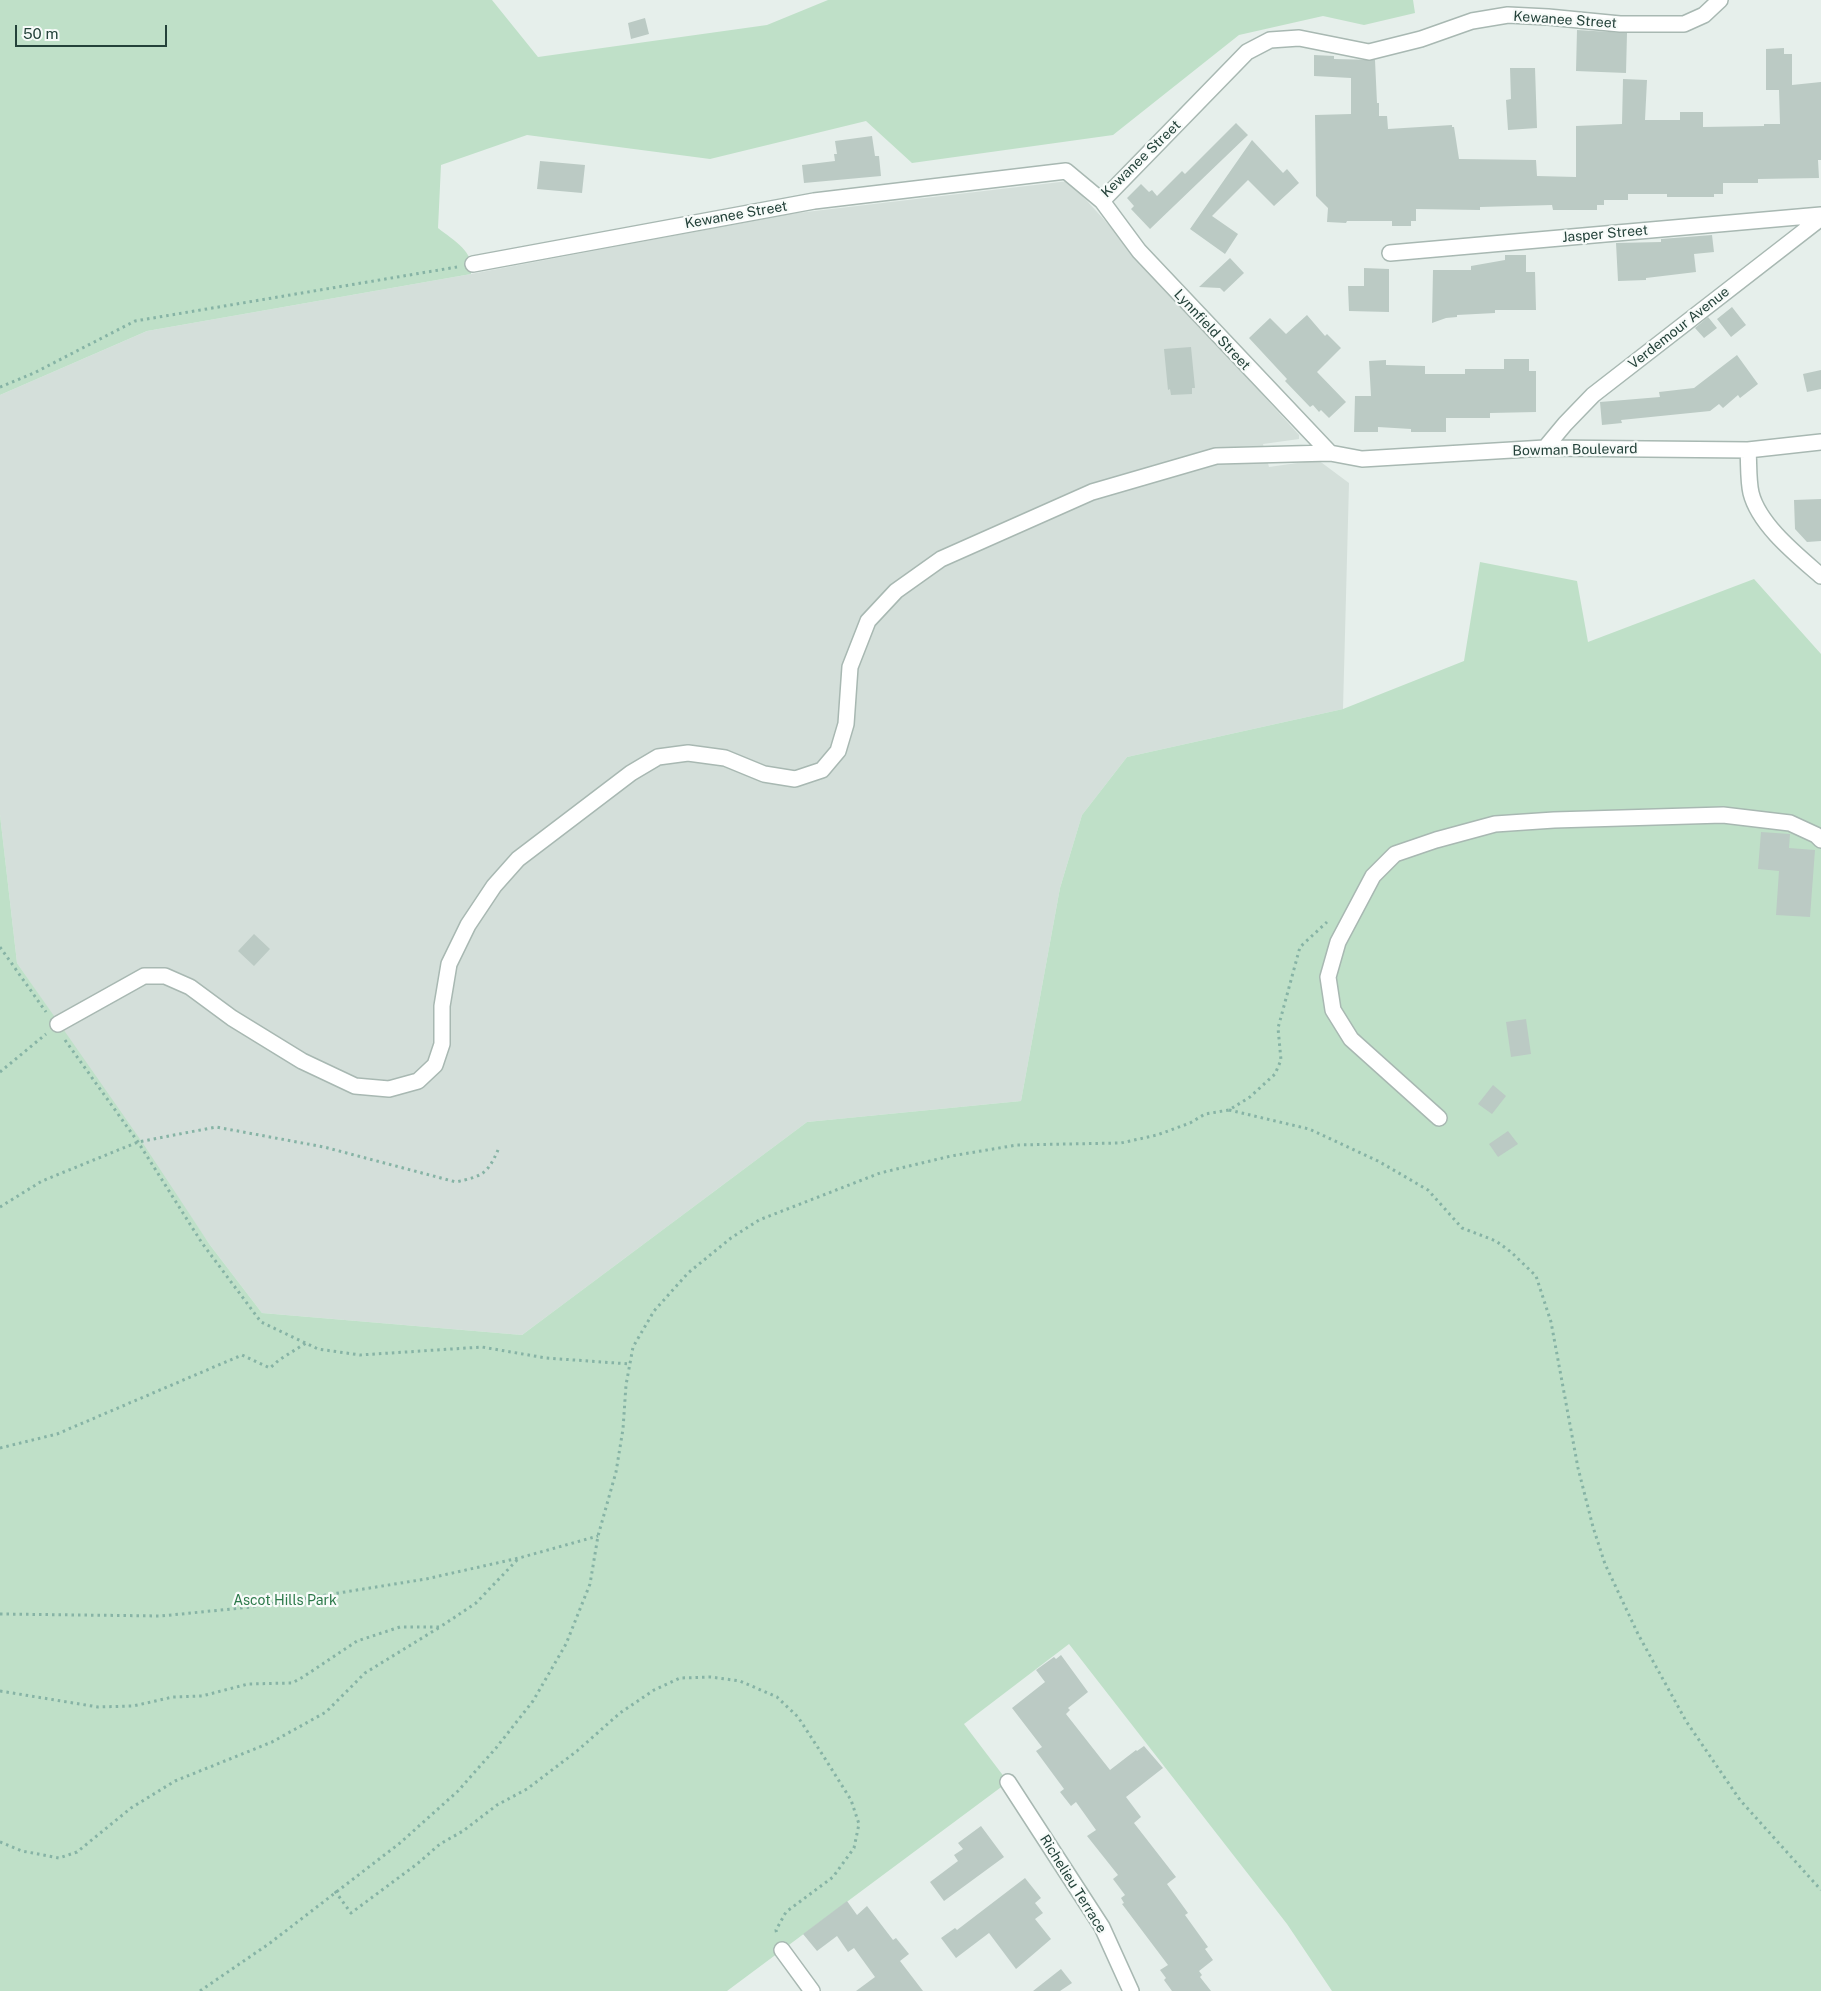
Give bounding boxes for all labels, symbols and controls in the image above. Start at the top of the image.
street label: Kewanee Street [1513,8,1617,32]
scale bar [18,15,170,47]
text: 50 m [23,25,58,42]
street label: Kewanee Street [1098,117,1184,201]
street label: Kewanee Street [683,198,789,232]
street label: Jasper Street [1561,222,1649,246]
street label: Verdemour Avenue [1625,283,1733,373]
street label: Lynnfield Street [1170,286,1254,374]
street label: Bowman Boulevard [1512,441,1638,459]
park label: Ascot Hills Park [233,1593,337,1609]
street label: Richelieu Terrace [1036,1832,1110,1936]

